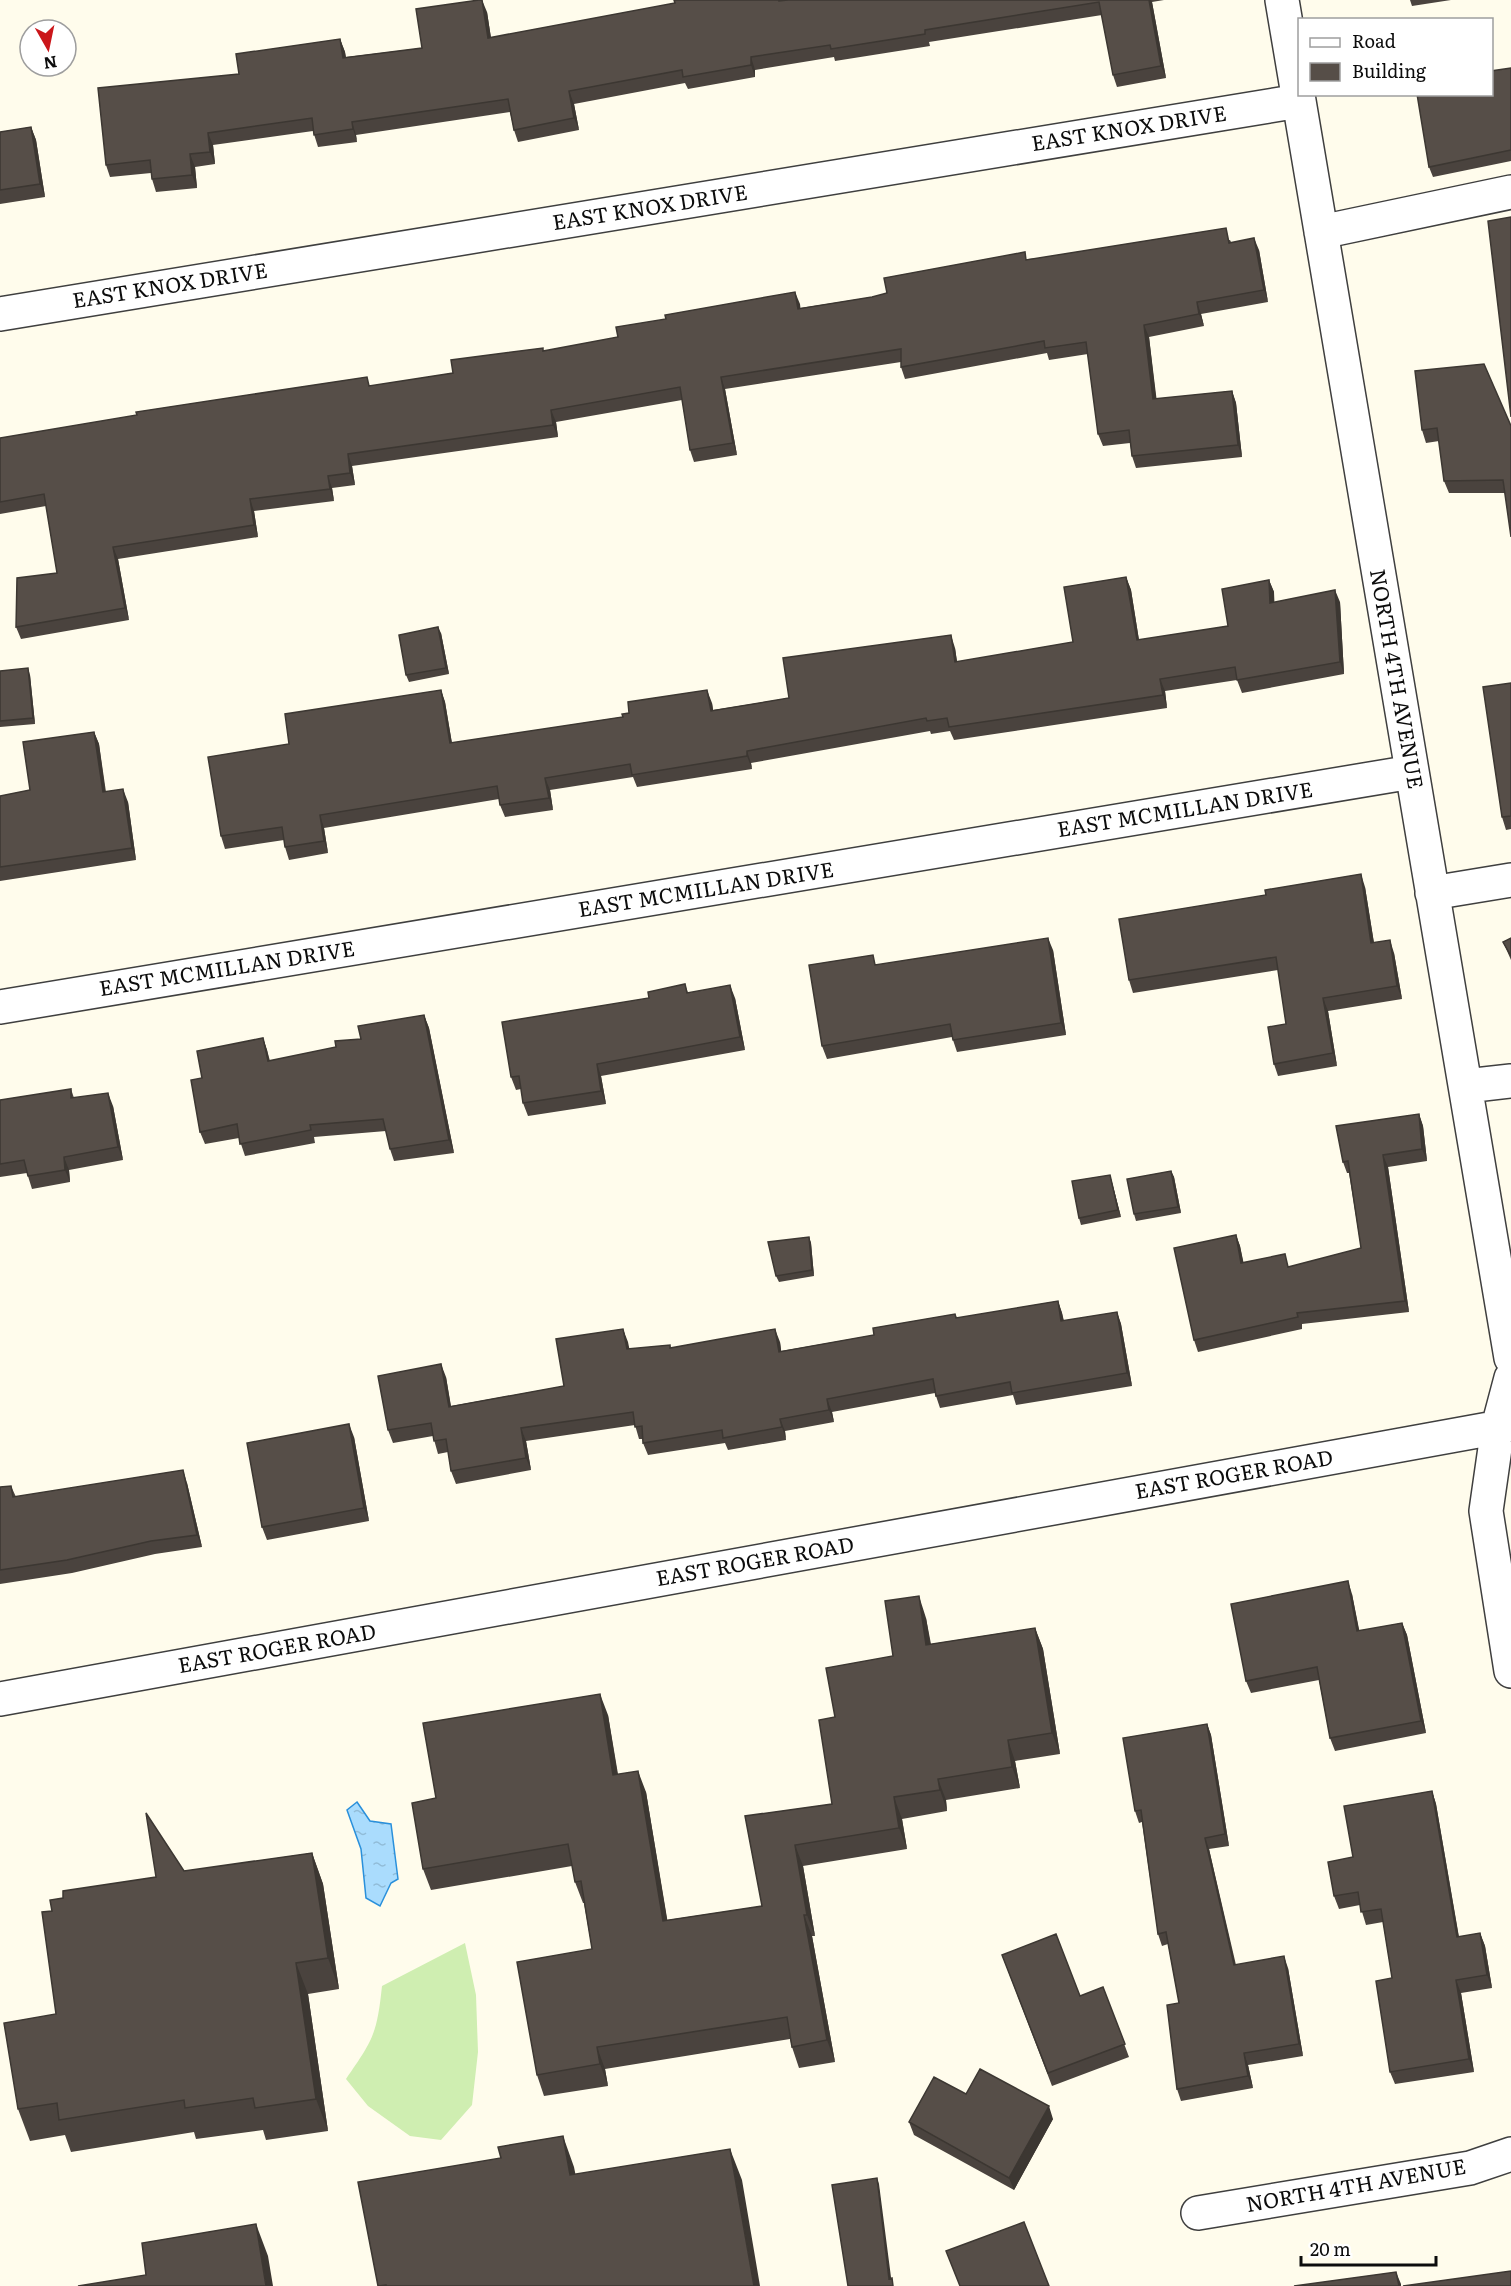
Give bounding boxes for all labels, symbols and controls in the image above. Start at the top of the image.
north arrow [18,18,78,78]
legend [1298,18,1493,96]
text: Road [1352,27,1396,54]
text: N [42,51,59,77]
text: Building [1352,57,1427,84]
street label: EAST KNOX DRIVE [1029,96,1228,157]
street label: EAST KNOX DRIVE [550,175,749,236]
street label: EAST KNOX DRIVE [70,253,269,314]
street label: NORTH 4TH AVENUE [1364,566,1433,791]
street label: EAST MCMILLAN DRIVE [1055,772,1315,843]
street label: EAST MCMILLAN DRIVE [576,852,836,923]
street label: EAST MCMILLAN DRIVE [97,931,357,1002]
street label: EAST ROGER ROAD [1132,1440,1335,1505]
street label: EAST ROGER ROAD [653,1527,856,1592]
street label: EAST ROGER ROAD [175,1614,378,1679]
street label: NORTH 4TH AVENUE [1243,2149,1468,2218]
scale bar [1301,2229,1436,2267]
text: 20 m [1310,2235,1351,2262]

